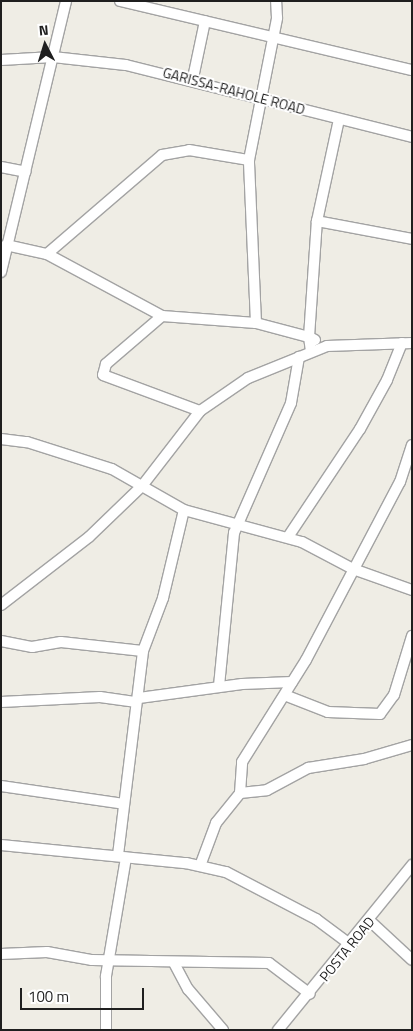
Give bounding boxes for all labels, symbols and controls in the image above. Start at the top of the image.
text: N [38,19,49,40]
north arrow [20,20,70,70]
street label: GARISSA-RAHOLE ROAD [161,64,307,118]
street label: POSTA ROAD [316,913,378,985]
scale bar [22,978,146,1010]
text: 100 m [28,985,69,1008]

